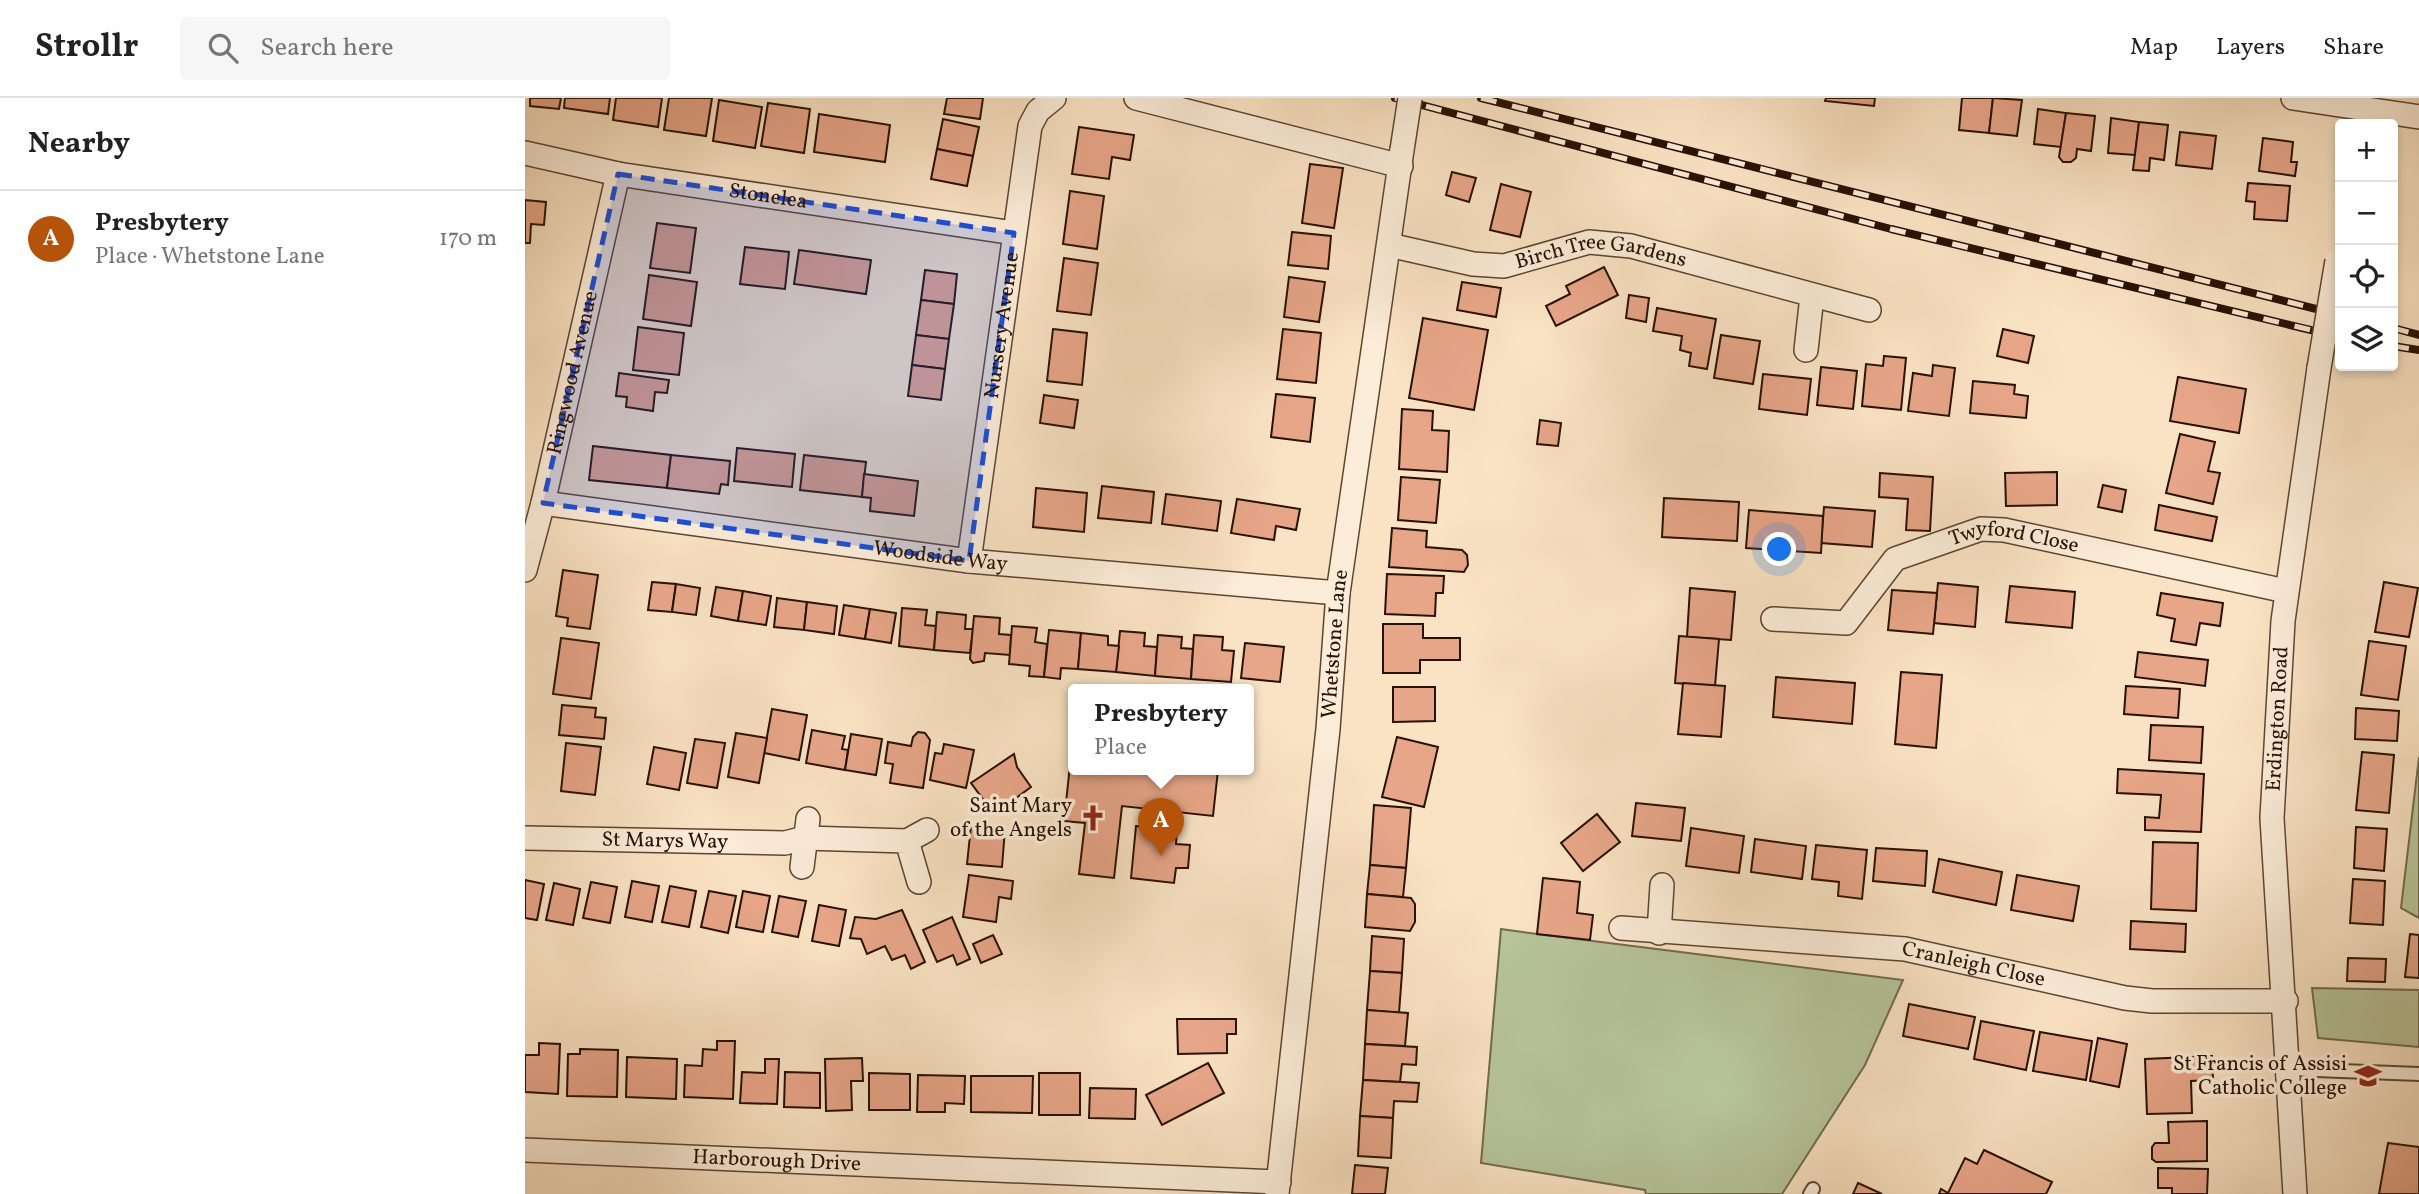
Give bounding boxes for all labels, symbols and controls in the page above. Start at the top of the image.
search box [180,17,670,80]
text: Strollr [35,25,138,71]
icon: search [204,29,242,67]
text: Search here [260,30,394,66]
text: Map [2130,31,2178,65]
text: Layers [2216,31,2285,65]
text: Share [2323,31,2384,65]
map controls [2335,119,2398,371]
button: + [2335,119,2398,182]
text: Nearby [28,123,130,165]
street label: Stonelea [727,176,809,217]
button: − [2335,182,2398,245]
text: Presbytery [95,205,229,241]
text: A [43,223,59,255]
text: 170 m [439,223,497,255]
street label: Birch Tree Gardens [1512,227,1690,277]
text: Place · Whetstone Lane [95,241,325,273]
button: locate [2335,245,2398,308]
street label: Nursery Avenue [977,250,1027,400]
street label: Ringwood Avenue [540,288,605,457]
button: layers [2335,308,2398,371]
street label: Twyford Close [1945,514,2082,560]
your location [1762,532,1796,566]
street label: Woodside Way [871,534,1009,579]
street label: Whetstone Lane [1314,568,1356,720]
street label: Erdington Road [2259,645,2296,792]
popup [1068,684,1254,775]
text: Presbytery [1094,696,1228,732]
text: Place [1094,732,1147,764]
place label: Saint Mary of the Angels [950,792,1073,845]
pin: A [1138,798,1184,856]
church icon: Saint Mary of the Angels [1078,803,1108,833]
street label: St Marys Way [601,825,729,856]
street label: Cranleigh Close [1899,934,2048,994]
place label: St Francis of Assisi Catholic College [2173,1050,2347,1103]
school or university icon: St Francis of Assisi Catholic College [2353,1061,2383,1091]
street label: Harborough Drive [692,1143,862,1179]

